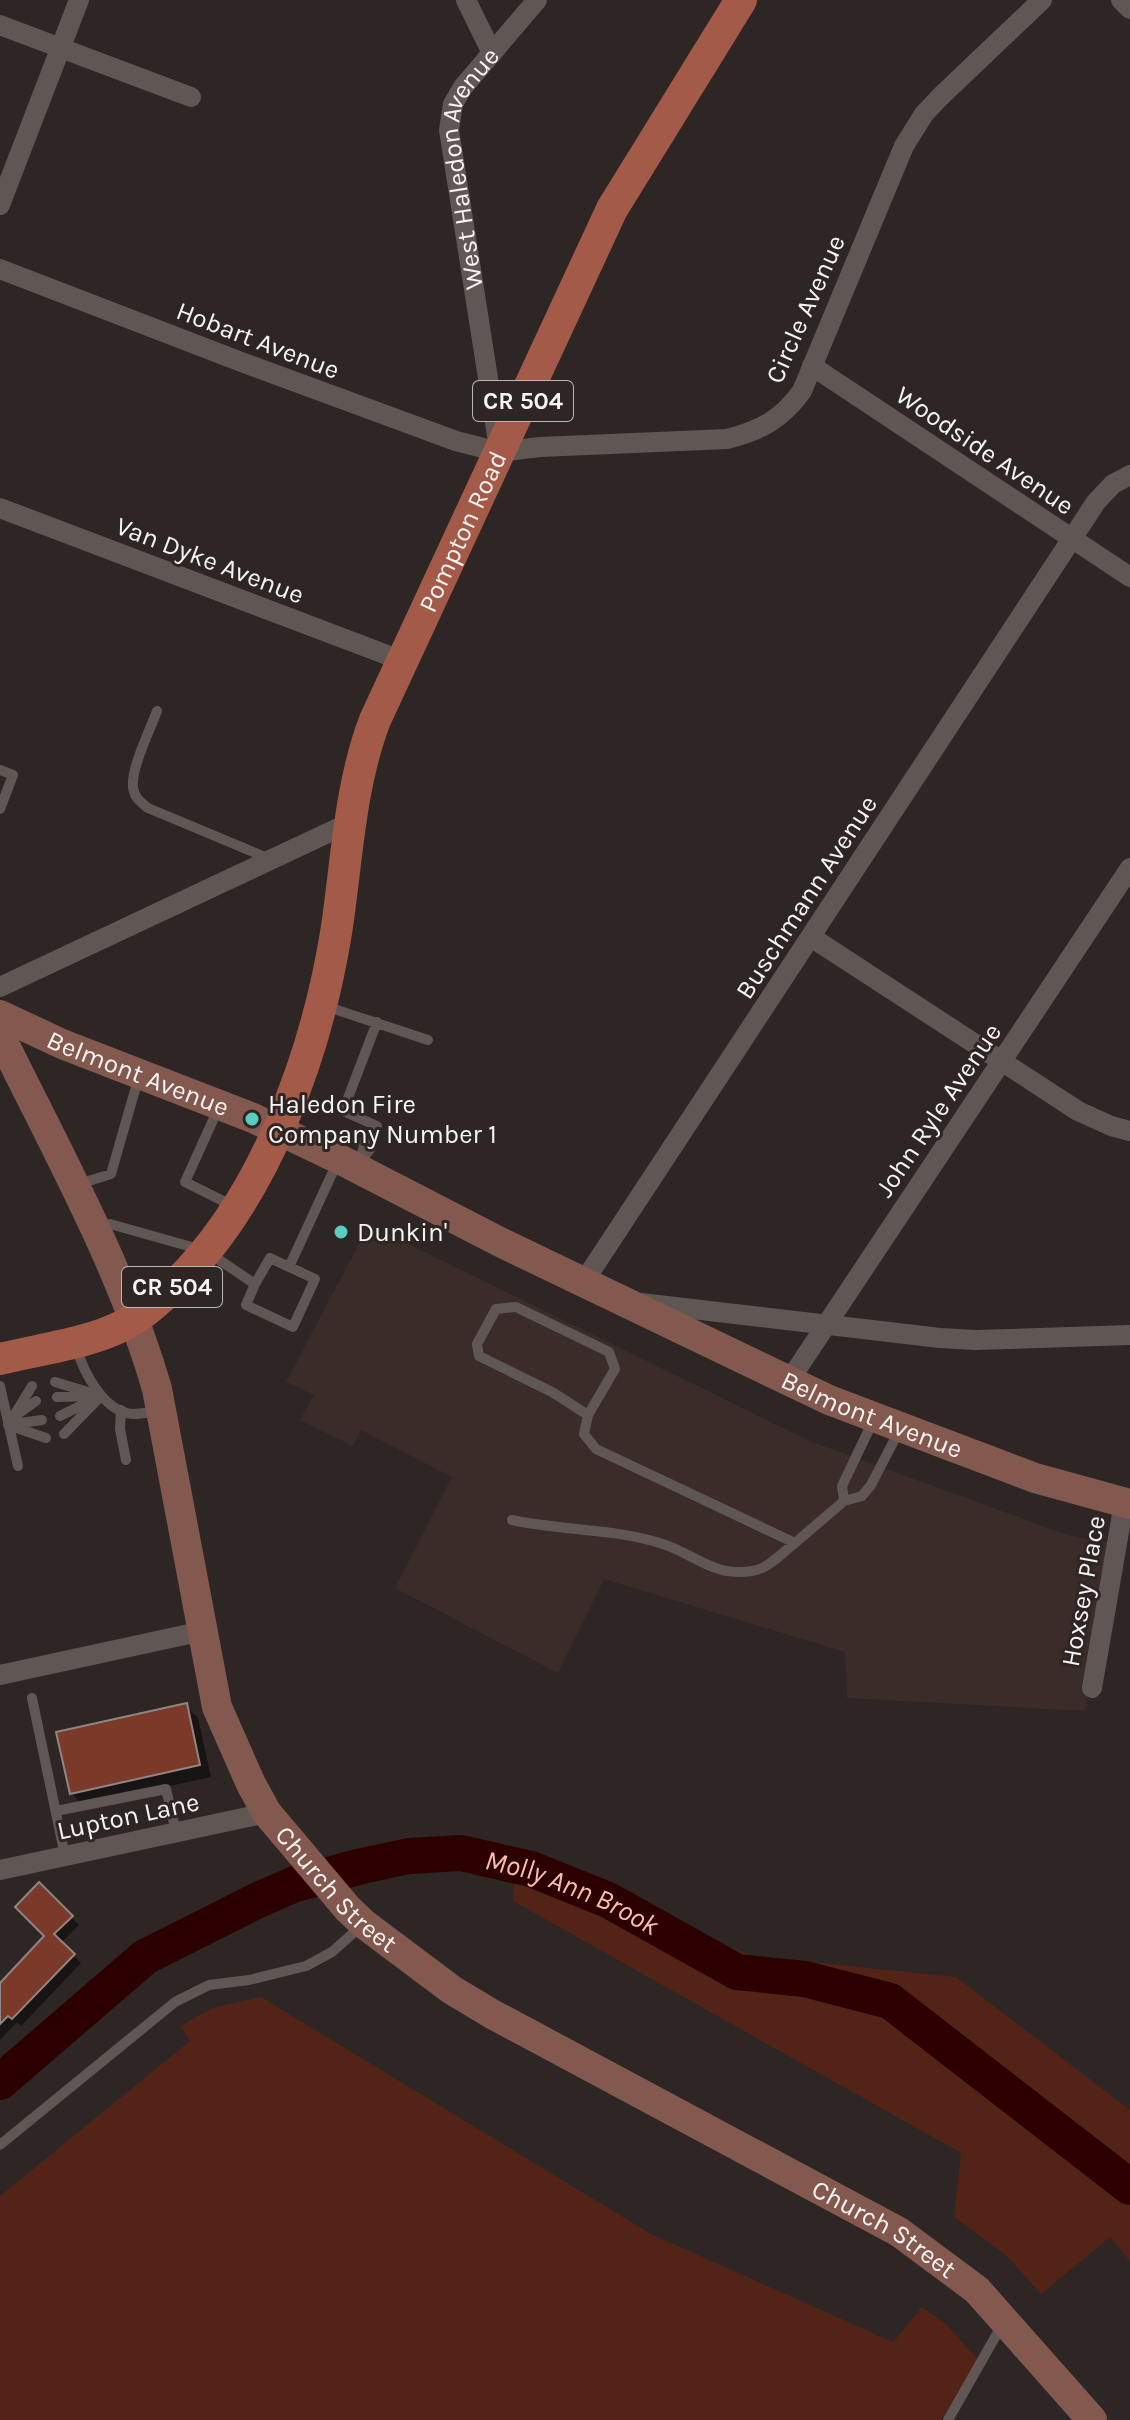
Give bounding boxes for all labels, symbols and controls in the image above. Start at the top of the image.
street label: West Haledon Avenue [434,41,506,292]
street label: Circle Avenue [759,230,852,388]
street label: Hobart Avenue [172,295,344,386]
street label: Woodside Avenue [890,379,1080,521]
road number: CR 504 [473,381,573,421]
street label: Pompton Road [412,446,514,617]
street label: Van Dyke Avenue [111,510,308,611]
street label: Buschmann Avenue [729,790,884,1005]
street label: John Ryle Avenue [869,1018,1008,1203]
street label: Belmont Avenue [42,1024,233,1123]
place label: Haledon Fire Company Number 1 [268,1089,497,1150]
marker: Haledon Fire Company Number 1 [243,1110,261,1128]
place label: Dunkin' [357,1217,447,1248]
marker: Dunkin' [332,1223,350,1241]
road number: CR 504 [122,1267,222,1307]
street label: Belmont Avenue [776,1364,967,1465]
street label: Hoxsey Place [1055,1513,1112,1669]
street label: Lupton Lane [54,1786,202,1847]
street label: Church Street [269,1820,403,1959]
water label: Molly Ann Brook [482,1843,665,1943]
street label: Church Street [806,2173,962,2285]

